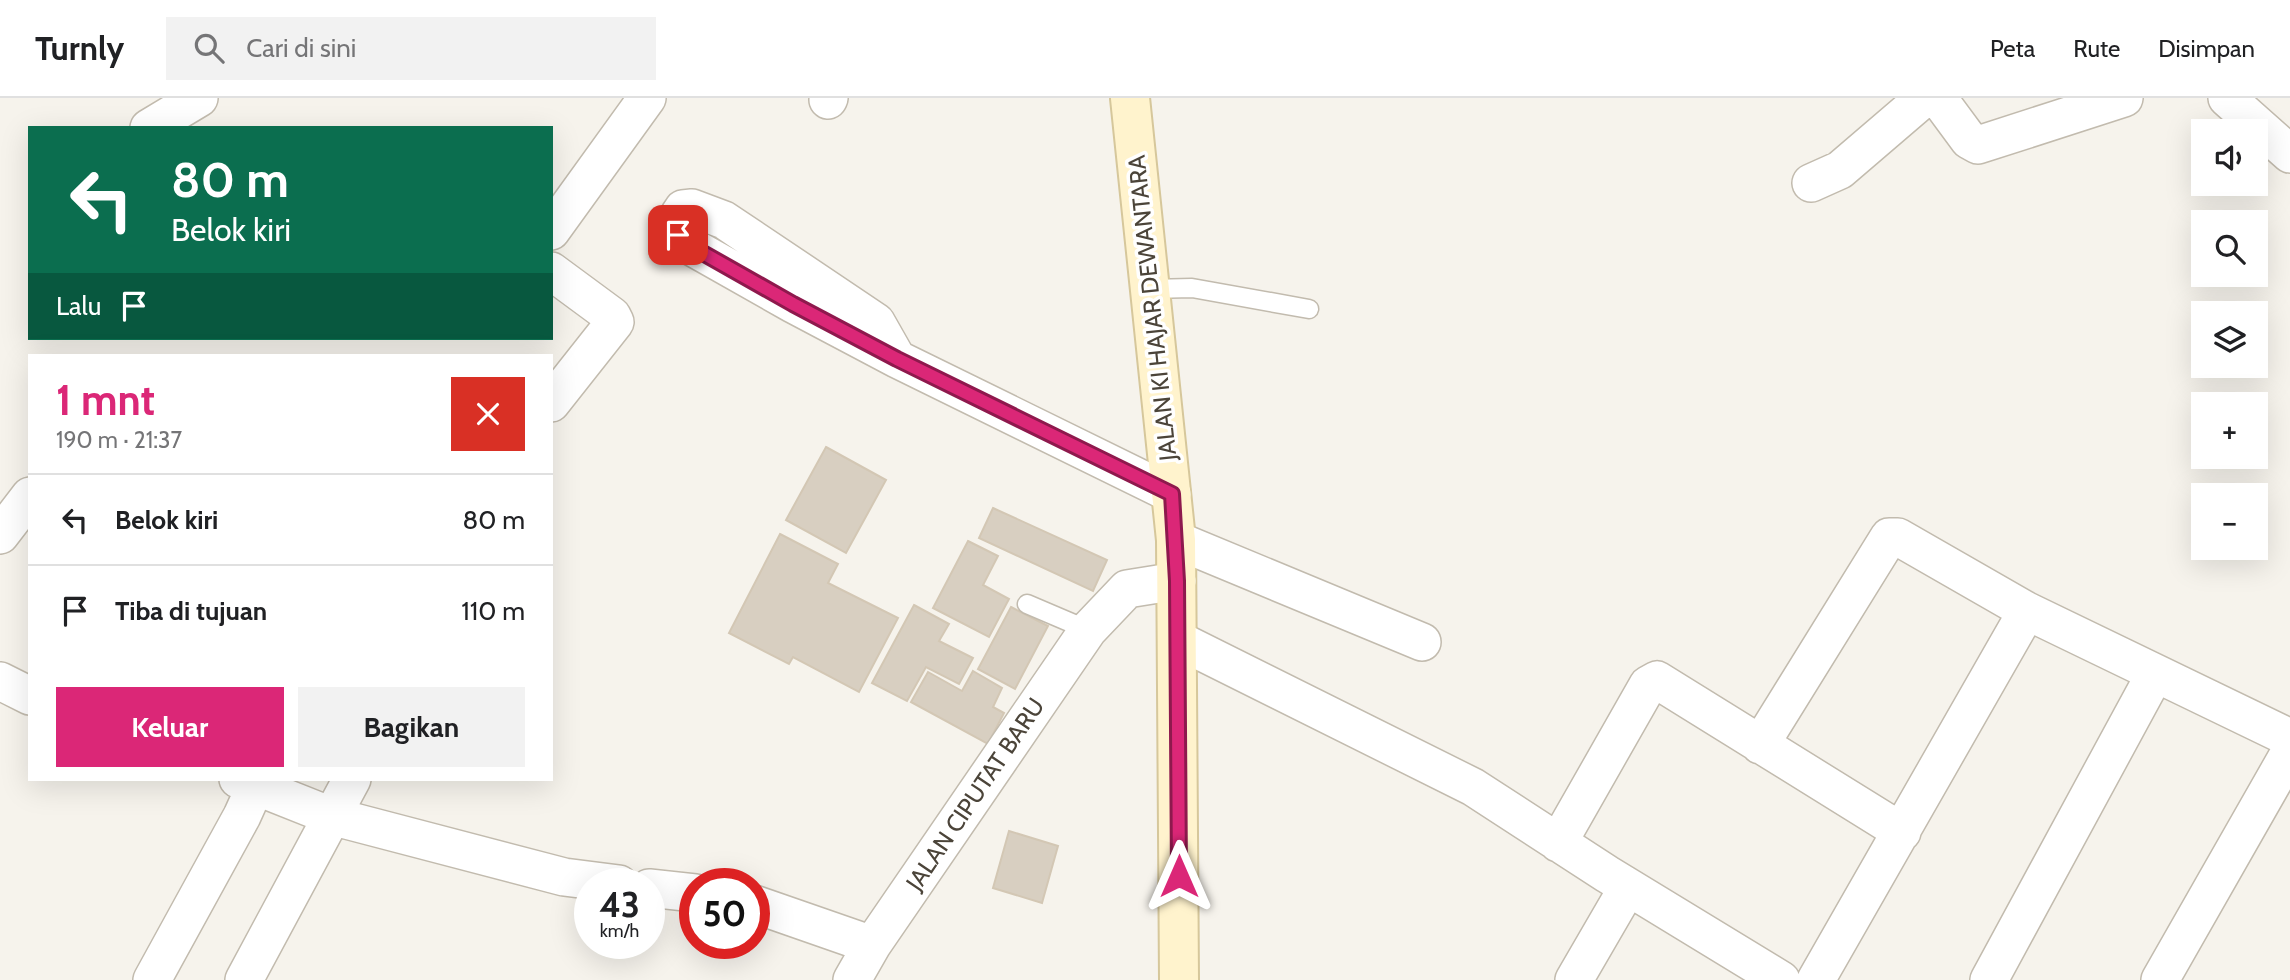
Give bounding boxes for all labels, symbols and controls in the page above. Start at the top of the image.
search box [166,17,656,80]
text: Turnly [35,28,124,68]
icon: search [190,29,228,67]
text: Cari di sini [246,32,356,64]
text: Peta [1990,34,2035,63]
text: Rute [2073,34,2120,63]
text: Disimpan [2158,34,2255,63]
map controls [2191,119,2268,560]
button: sound [2191,119,2268,196]
text: 80 m [171,150,289,209]
street label: JALAN KI HAJAR DEWANTARA [1121,153,1183,463]
icon: left [56,154,147,245]
pin [648,205,708,265]
text: Belok kiri [171,210,291,249]
button: search [2191,210,2268,287]
icon: arrive [659,216,697,254]
icon: arrive [115,287,153,325]
text: Lalu [56,290,101,322]
button: layers [2191,301,2268,378]
text: 1 mnt [56,374,155,426]
button: close [451,377,525,451]
button: + [2191,392,2268,469]
text: 190 m · 21:37 [56,426,182,454]
button: − [2191,483,2268,560]
icon: left [56,501,94,539]
text: Belok kiri [115,504,218,536]
text: 80 m [462,504,525,536]
icon: arrive [56,592,94,630]
text: Tiba di tujuan [115,595,267,627]
text: 110 m [461,595,525,627]
button: Keluar [56,687,284,767]
button: Bagikan [298,687,525,767]
street label: JALAN CIPUTAT BARU [899,692,1050,897]
position arrow [1142,839,1216,913]
speed limit sign: 50 [679,868,770,959]
text: 43 [599,883,640,926]
text: km/h [600,920,639,942]

